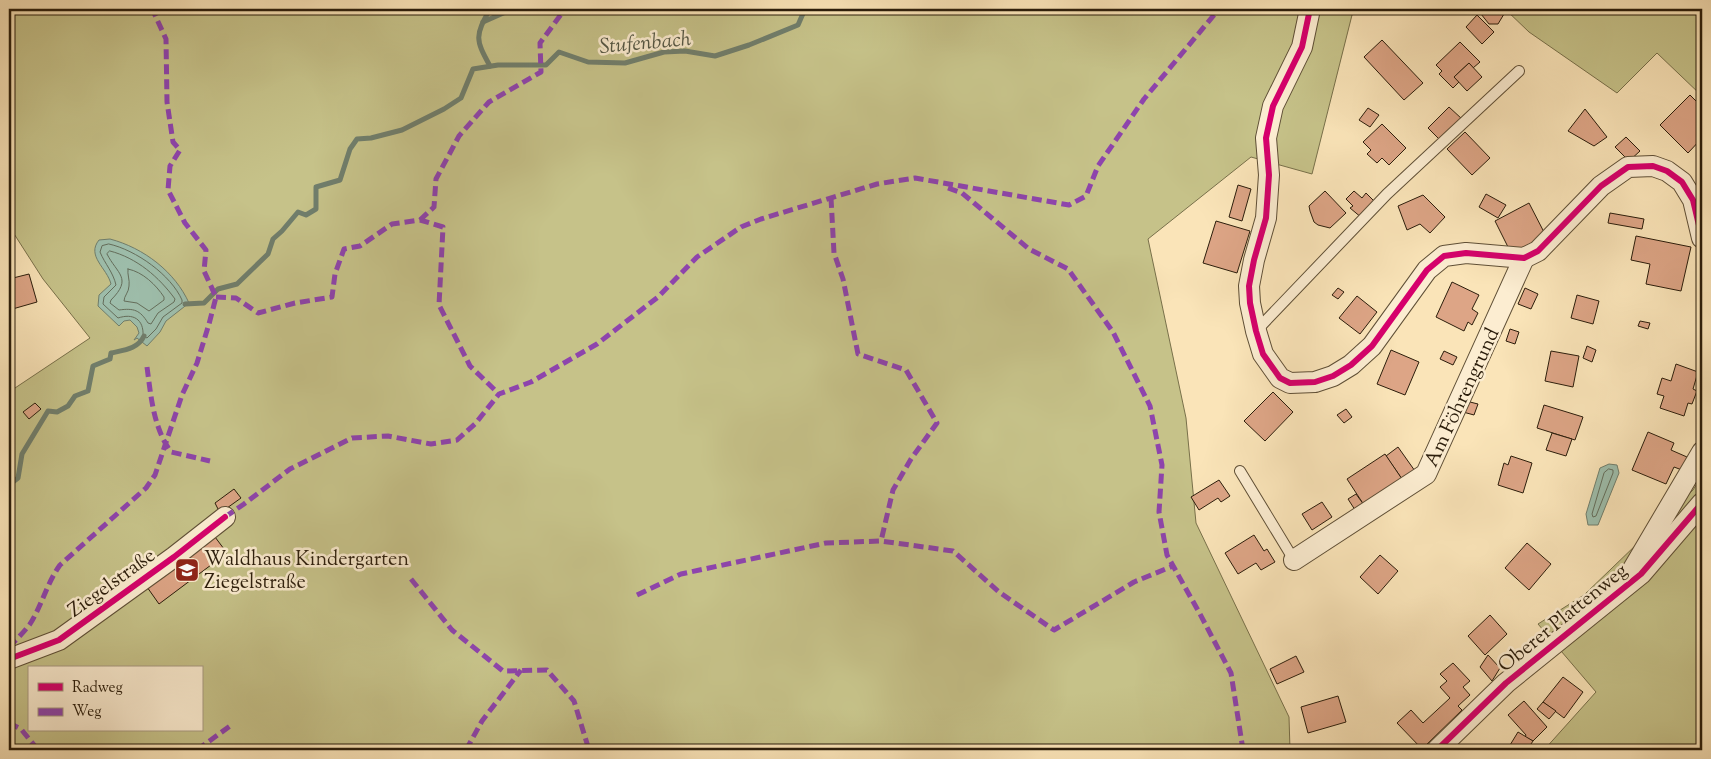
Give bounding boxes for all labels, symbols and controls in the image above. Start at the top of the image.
water label: Stufenbach [598,25,692,63]
street label: Am Föhrengrund [1418,324,1508,472]
street label: Ziegelstraße [63,542,162,626]
place label: Waldhaus Kindergarten Ziegelstraße [204,546,409,598]
school or university icon: Waldhaus Kindergarten Ziegelstraße [174,557,200,583]
street label: Oberer Plattenweg [1492,557,1635,680]
legend [28,666,202,732]
text: Radweg [72,678,123,699]
text: Weg [72,702,102,723]

